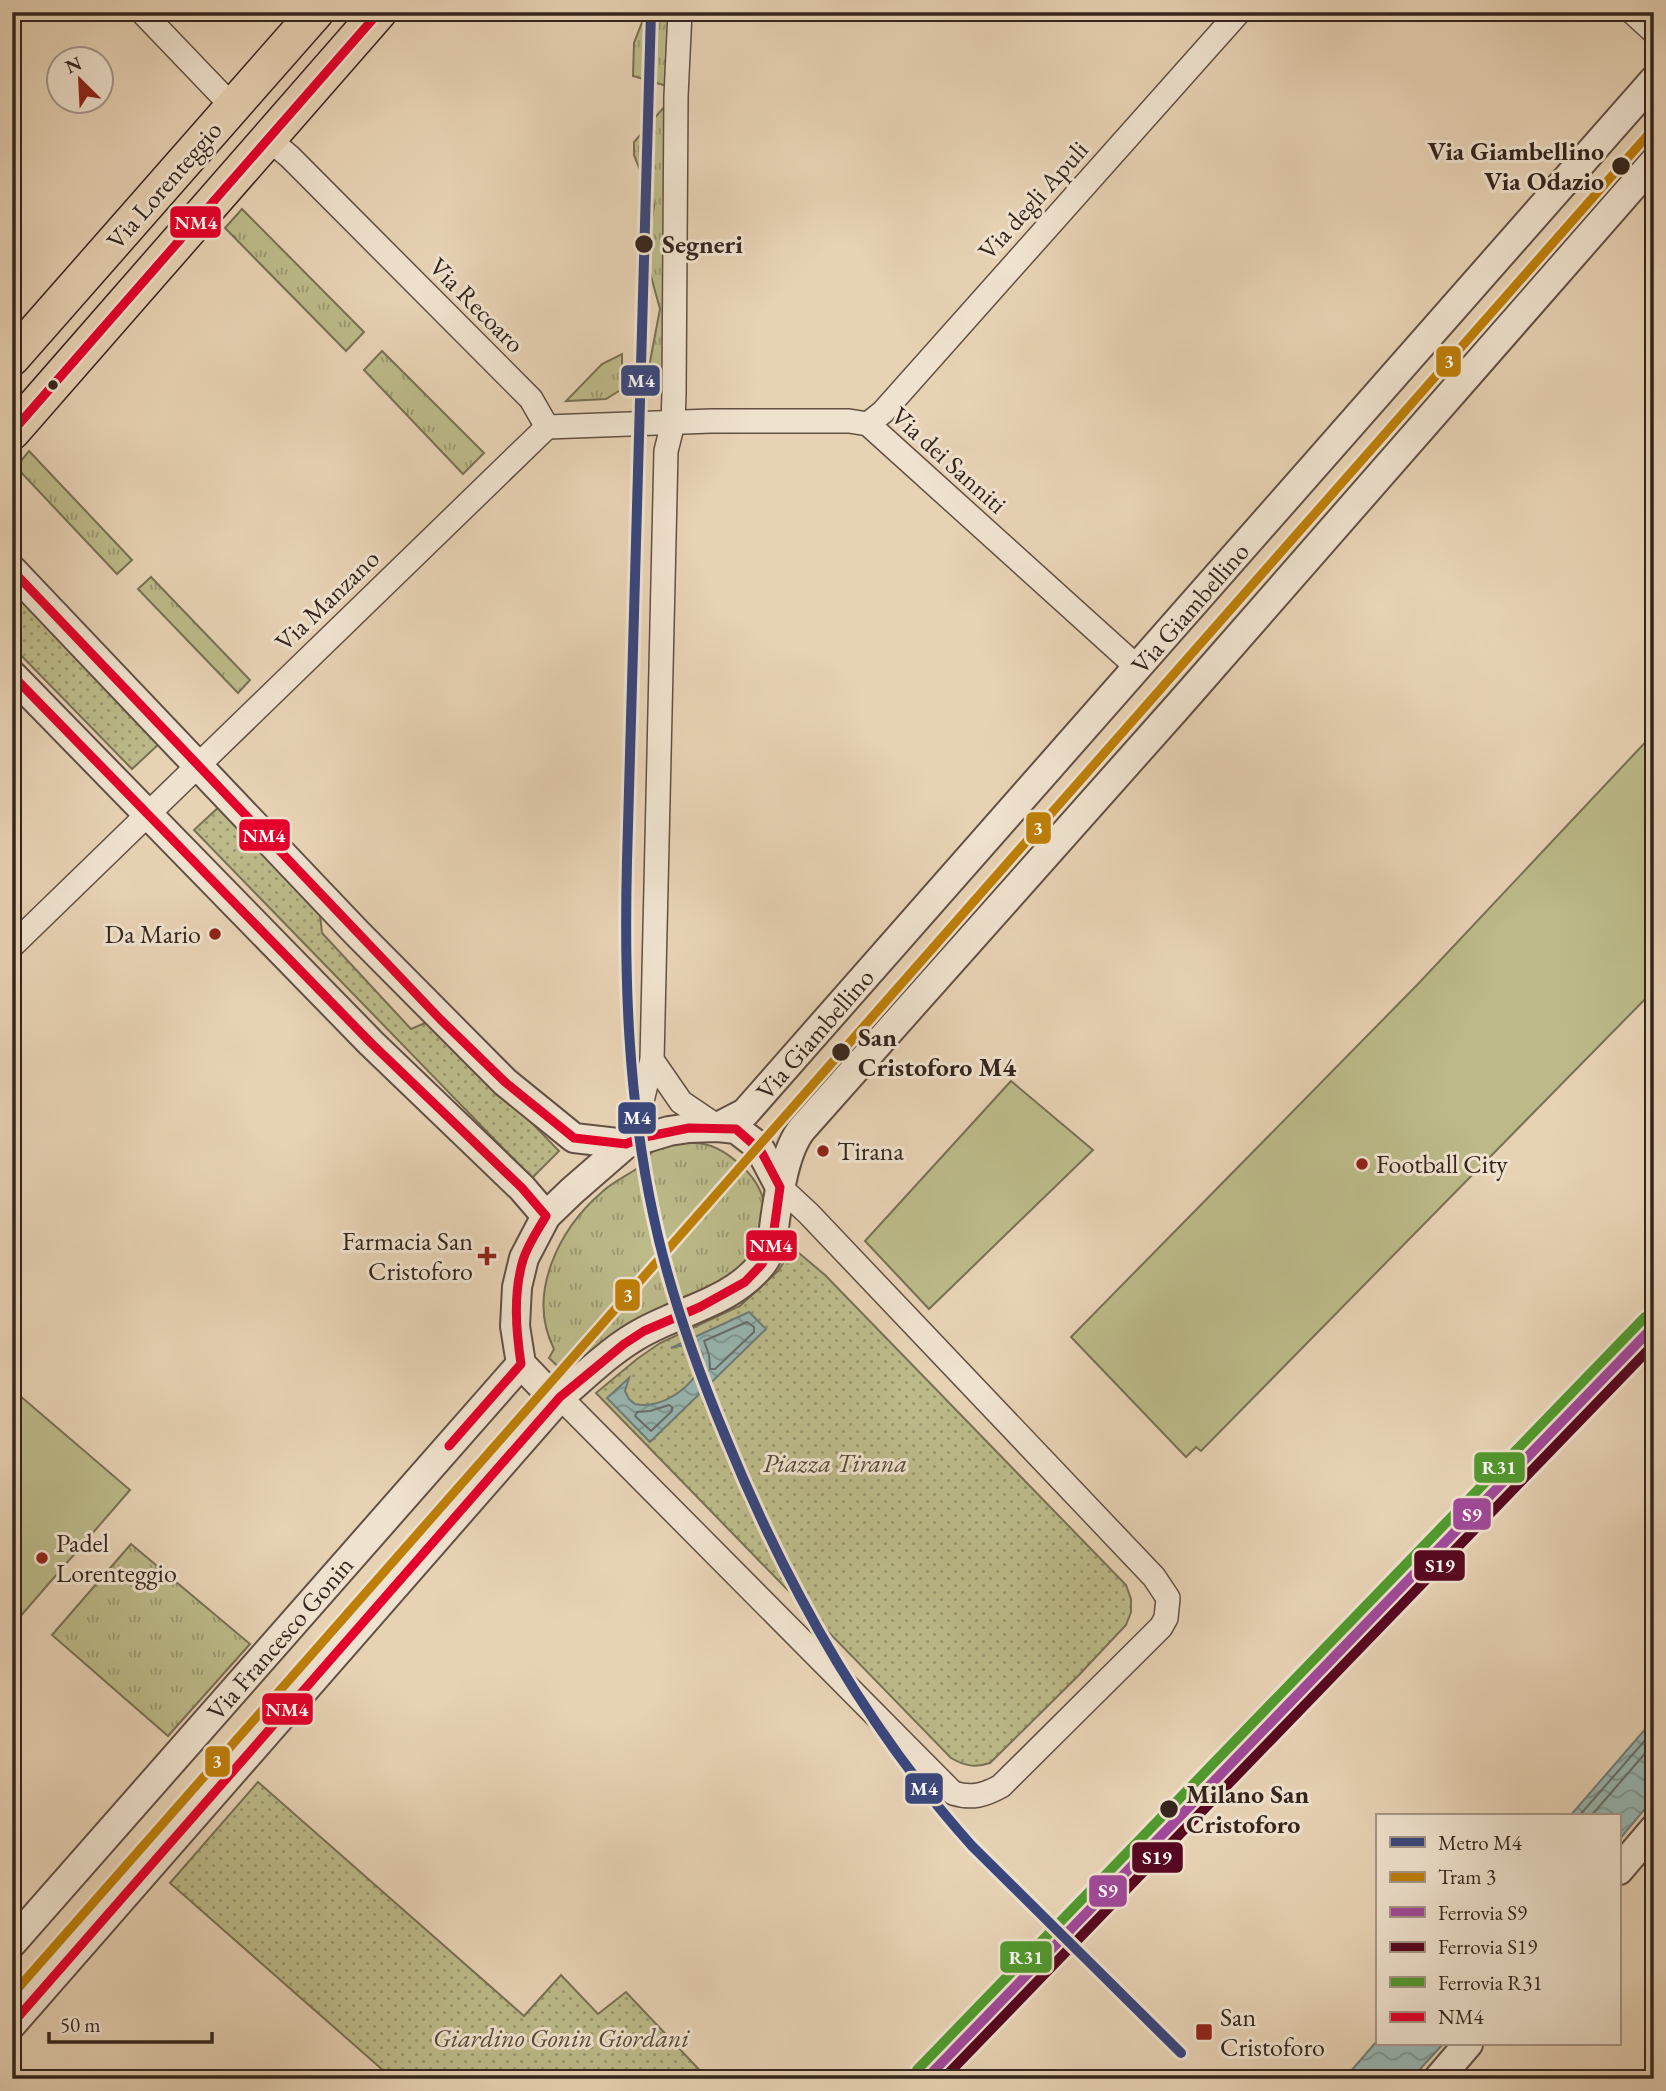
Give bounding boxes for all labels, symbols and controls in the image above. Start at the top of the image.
north arrow [46,46,116,116]
text: N [61,50,86,79]
street label: Via Lorenteggio [99,114,229,256]
street label: Via degli Apuli [970,133,1096,267]
place label: Via Giambellino Via Odazio [1428,134,1604,198]
marker: Via Giambellino Via Odazio [1610,155,1632,177]
line badge: NM4 [169,205,222,239]
text: NM4 [175,210,218,235]
place label: Segneri [662,227,743,261]
marker: Segneri [633,233,655,255]
street label: Via Recoaro [422,250,532,360]
line badge: 3 [1435,345,1462,378]
text: 3 [1444,349,1454,374]
line badge: M4 [620,364,661,397]
text: M4 [627,368,656,393]
unlabelled marker [46,378,60,392]
street label: Via dei Sanniti [884,399,1014,521]
street label: Via Giambellino [1123,535,1257,681]
street label: Via Manzano [267,542,387,658]
line badge: 3 [1025,811,1052,845]
text: 3 [1033,816,1043,841]
line badge: NM4 [238,818,291,852]
text: NM4 [243,823,286,848]
place label: Da Mario [105,917,201,951]
marker: Da Mario [207,926,223,942]
street label: Via Giambellino [748,961,882,1107]
place label: San Cristoforo M4 [858,1020,1016,1084]
marker: San Cristoforo M4 [830,1041,852,1063]
line badge: M4 [617,1101,657,1135]
text: M4 [623,1105,652,1130]
place label: Tirana [837,1134,905,1168]
marker: Tirana [815,1143,831,1159]
place label: Football City [1376,1147,1508,1181]
marker: Football City [1354,1156,1370,1172]
place label: Farmacia San Cristoforo [342,1224,473,1288]
line badge: NM4 [745,1229,798,1262]
text: NM4 [750,1233,793,1258]
marker: Farmacia San Cristoforo [479,1248,495,1264]
line badge: 3 [614,1278,641,1312]
text: 3 [623,1283,633,1308]
park label: Piazza Tirana [763,1446,907,1480]
line badge: R31 [1473,1451,1526,1484]
text: R31 [1482,1455,1516,1480]
line badge: S9 [1452,1497,1492,1531]
text: S9 [1462,1502,1482,1527]
place label: Padel Lorenteggio [56,1526,177,1590]
street label: Via Francesco Gonin [199,1548,361,1727]
line badge: S19 [1413,1549,1466,1582]
marker: Padel Lorenteggio [34,1550,50,1566]
text: S19 [1425,1553,1455,1578]
line badge: NM4 [261,1692,314,1726]
text: NM4 [266,1697,309,1722]
line badge: 3 [204,1745,231,1778]
text: 3 [212,1749,222,1774]
line badge: M4 [904,1772,944,1805]
text: M4 [910,1776,939,1801]
place label: Milano San Cristoforo [1186,1777,1309,1841]
marker: Milano San Cristoforo [1158,1798,1180,1820]
legend [1376,1814,1620,2046]
text: Metro M4 [1438,1829,1523,1856]
line badge: S19 [1131,1841,1184,1874]
text: S19 [1142,1845,1172,1870]
text: Tram 3 [1438,1863,1496,1890]
line badge: S9 [1088,1874,1128,1908]
text: S9 [1098,1878,1118,1903]
text: Ferrovia S9 [1438,1899,1527,1926]
text: Ferrovia S19 [1438,1933,1537,1960]
line badge: R31 [999,1940,1053,1974]
text: R31 [1009,1945,1043,1970]
text: Ferrovia R31 [1438,1969,1542,1996]
scale bar [49,2000,212,2044]
place label: San Cristoforo [1220,2000,1325,2064]
text: NM4 [1438,2003,1485,2030]
text: 50 m [60,2011,101,2038]
park label: Giardino Gonin Giordani [433,2021,691,2055]
marker: San Cristoforo [1194,2022,1214,2042]

